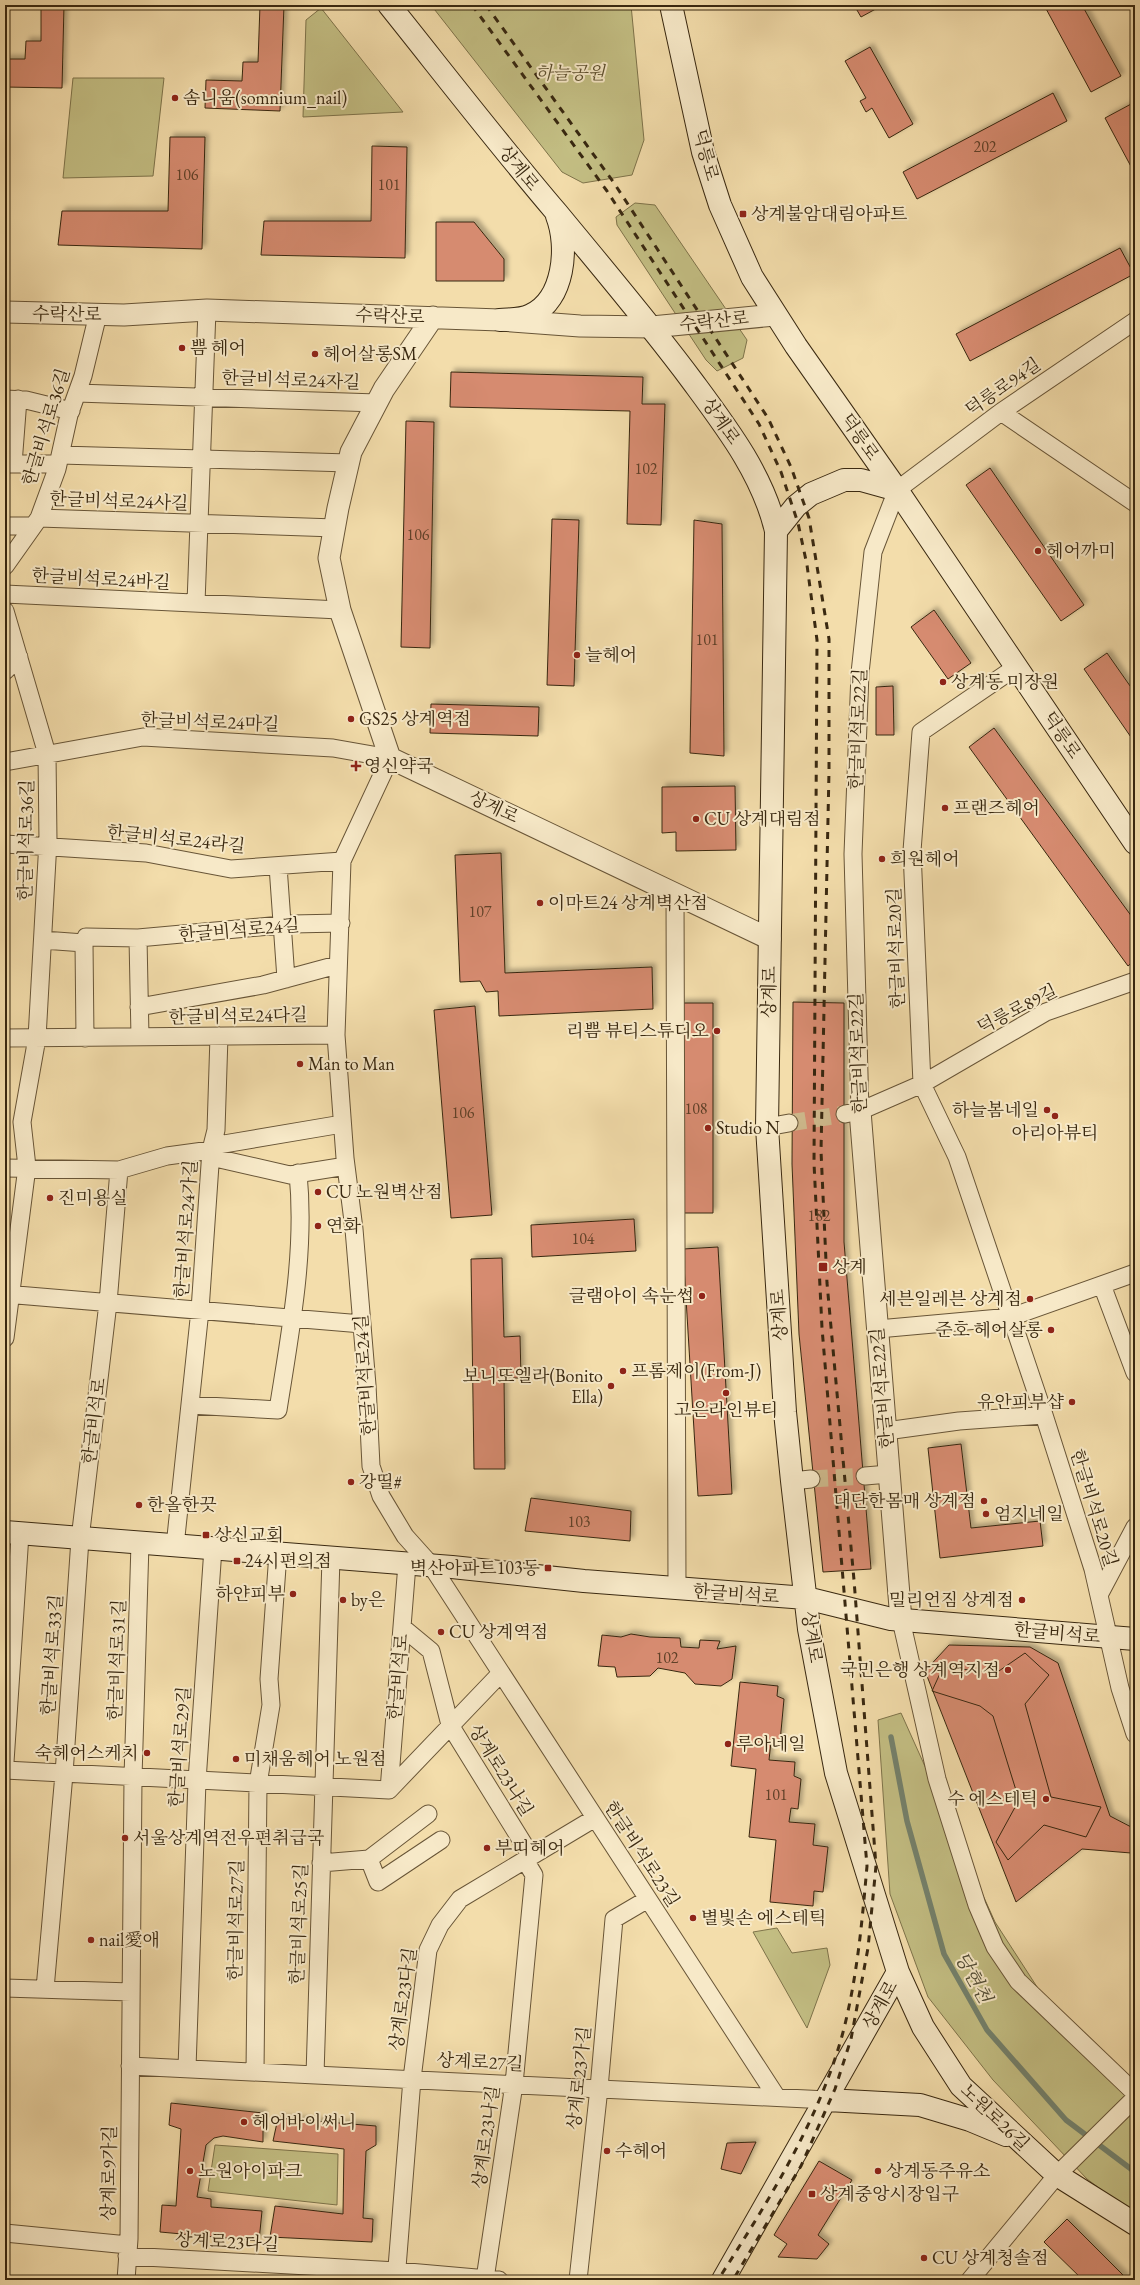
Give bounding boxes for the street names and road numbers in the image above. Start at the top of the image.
street label: 덕릉로 [689,127,724,183]
street label: 상계로 [494,140,545,195]
street label: 수락산로 [32,301,102,326]
street label: 수락산로 [355,303,425,328]
street label: 수락산로 [678,305,750,336]
street label: 덕릉로94길 [961,352,1045,421]
street label: 한글비석로36길 [17,365,74,488]
street label: 한글비석로24자길 [221,366,361,393]
street label: 상계로 [697,393,746,449]
street label: 덕릉로 [836,409,885,465]
street label: 한글비석로24사길 [49,487,189,514]
street label: 한글비석로24바길 [31,563,171,594]
street label: 한글비석로22길 [844,668,871,790]
street label: 덕릉로 [1038,707,1087,763]
street label: 한글비석로24마길 [140,708,280,735]
street label: 한글비석로36길 [13,779,38,901]
street label: 상계로 [466,785,523,828]
street label: 한글비석로24라길 [106,820,246,857]
street label: 한글비석로20길 [882,887,909,1009]
street label: 한글비석로24길 [177,913,301,946]
street label: 상계로 [757,966,780,1018]
street label: 덕릉로89길 [973,979,1061,1039]
street label: 한글비석로22길 [844,992,871,1114]
street label: 한글비석로24다길 [168,1003,308,1028]
street label: 한글비석로24가길 [169,1159,202,1299]
street label: 상계로 [765,1288,792,1342]
street label: 한글비석로24길 [349,1314,380,1436]
street label: 한글비석로22길 [865,1326,898,1450]
street label: 한글비석로 [77,1376,110,1465]
street label: 한글비석로20길 [1066,1446,1123,1569]
street label: 한글비석로 [692,1579,780,1608]
street label: 한글비석로33길 [36,1594,67,1716]
street label: 한글비석로31길 [103,1599,130,1721]
street label: 상계로 [797,1609,828,1664]
street label: 한글비석로 [1013,1617,1101,1648]
street label: 한글비석로 [382,1633,413,1721]
street label: 한글비석로29길 [164,1686,195,1808]
street label: 상계로23나길 [464,1719,539,1820]
street label: 한글비석로23길 [600,1796,685,1911]
street label: 한글비석로27길 [223,1859,248,1981]
street label: 한글비석로25길 [285,1863,312,1985]
street label: 상계로23다길 [384,1946,421,2052]
street label: 상계로 [857,1976,902,2033]
street label: 상계로23가길 [562,2025,595,2131]
street label: 상계로27길 [436,2048,524,2075]
street label: 노원로26길 [956,2078,1035,2155]
street label: 상계로23나길 [467,2084,504,2190]
street label: 상계로9가길 [96,2125,121,2221]
street label: 상계로23다길 [174,2227,280,2256]

